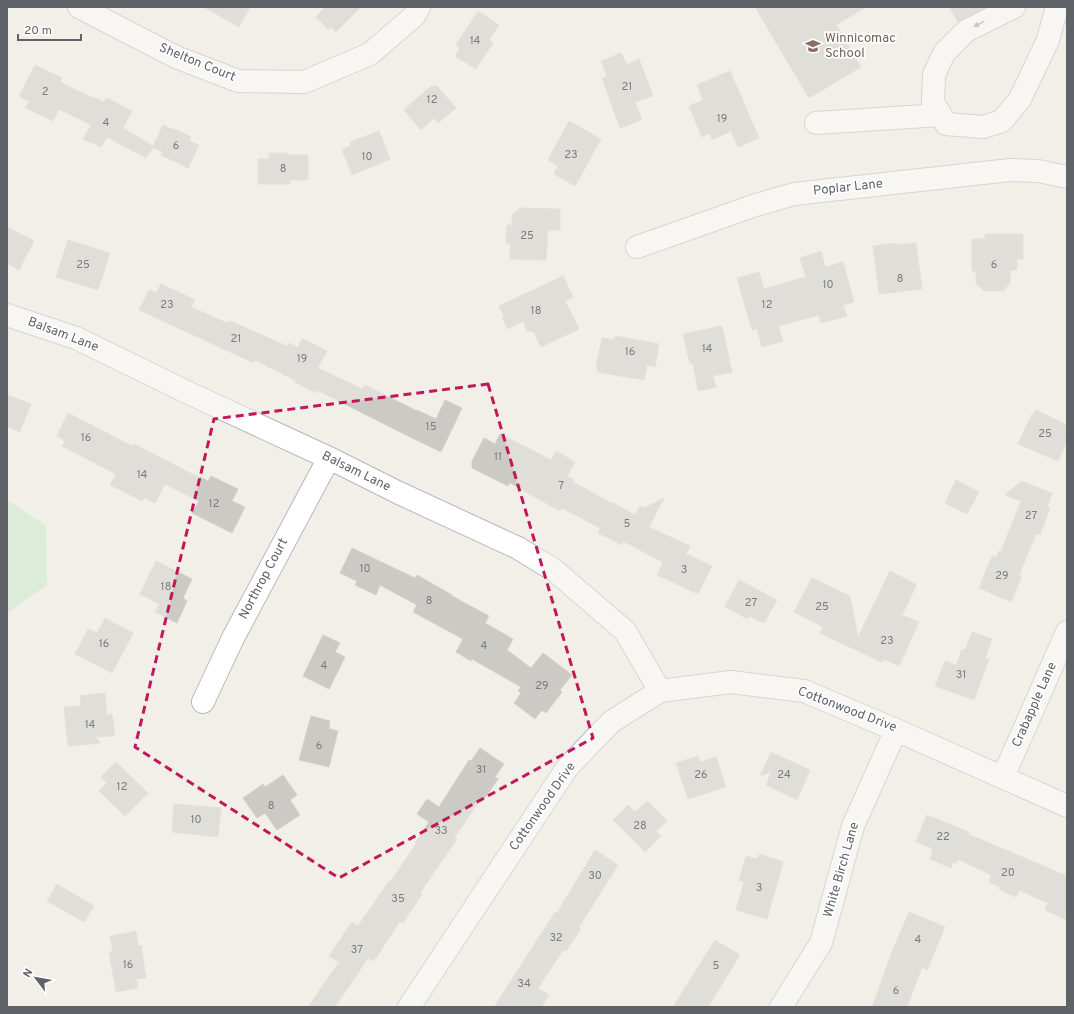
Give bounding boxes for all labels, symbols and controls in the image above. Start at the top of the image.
scale bar [18,16,81,42]
one-way arrow [973,21,985,28]
text: 20 m [24,23,52,39]
place label: Winnicomac School [825,31,896,62]
house number: 14 [470,34,481,48]
school or university icon: Winnicomac School [804,37,822,55]
street label: Shelton Court [156,40,238,86]
house number: 21 [622,80,632,94]
house number: 2 [42,85,48,99]
house number: 12 [427,93,437,107]
house number: 19 [717,112,727,126]
house number: 4 [103,116,110,130]
house number: 6 [173,139,179,153]
house number: 23 [564,148,578,162]
house number: 10 [361,150,373,164]
house number: 8 [280,162,286,176]
street label: Poplar Lane [812,176,884,200]
house number: 25 [520,229,534,243]
house number: 25 [76,258,90,272]
house number: 6 [991,258,997,272]
house number: 8 [897,272,903,286]
house number: 10 [822,278,834,292]
house number: 23 [160,298,174,312]
house number: 12 [762,298,772,312]
house number: 18 [531,304,541,318]
street label: Balsam Lane [25,314,101,356]
house number: 21 [231,332,241,346]
house number: 14 [702,342,713,356]
house number: 16 [625,345,635,359]
house number: 19 [297,352,307,366]
house number: 15 [426,420,437,434]
house number: 25 [1038,427,1052,441]
house number: 16 [81,431,91,445]
street label: Balsam Lane [319,448,393,496]
house number: 11 [494,450,502,464]
house number: 14 [137,468,148,482]
house number: 7 [558,479,564,493]
house number: 12 [209,497,219,511]
house number: 27 [1025,509,1037,523]
house number: 5 [624,517,631,531]
street label: Northrop Court [236,536,292,622]
house number: 10 [359,562,371,576]
house number: 3 [681,563,687,577]
house number: 29 [995,569,1009,583]
house number: 18 [161,580,171,594]
house number: 8 [426,594,432,608]
house number: 27 [745,596,757,610]
house number: 25 [815,600,829,614]
house number: 23 [880,634,894,648]
house number: 16 [99,637,109,651]
house number: 4 [481,639,488,653]
house number: 4 [321,659,328,673]
street label: Crabapple Lane [1009,660,1061,750]
house number: 31 [956,668,966,682]
house number: 29 [535,679,549,693]
street label: Cottonwood Drive [795,684,899,736]
house number: 14 [85,718,96,732]
house number: 6 [316,739,322,753]
street label: Cottonwood Drive [506,760,580,854]
house number: 31 [476,763,486,777]
house number: 26 [694,768,708,782]
house number: 24 [777,768,791,782]
house number: 12 [117,780,127,794]
house number: 8 [268,799,274,813]
house number: 10 [190,813,202,827]
house number: 28 [633,819,647,833]
street label: White Birch Lane [821,820,863,920]
house number: 33 [434,824,448,838]
house number: 22 [936,830,950,844]
house number: 20 [1001,866,1015,880]
house number: 30 [588,869,602,883]
house number: 3 [756,881,762,895]
house number: 35 [391,892,405,906]
house number: 32 [549,931,563,945]
house number: 4 [915,933,922,947]
house number: 37 [351,943,363,957]
north arrow [16,958,56,998]
house number: 16 [123,958,133,972]
house number: 5 [713,959,720,973]
text: N [20,966,36,980]
house number: 34 [517,977,531,991]
house number: 6 [893,984,899,998]

